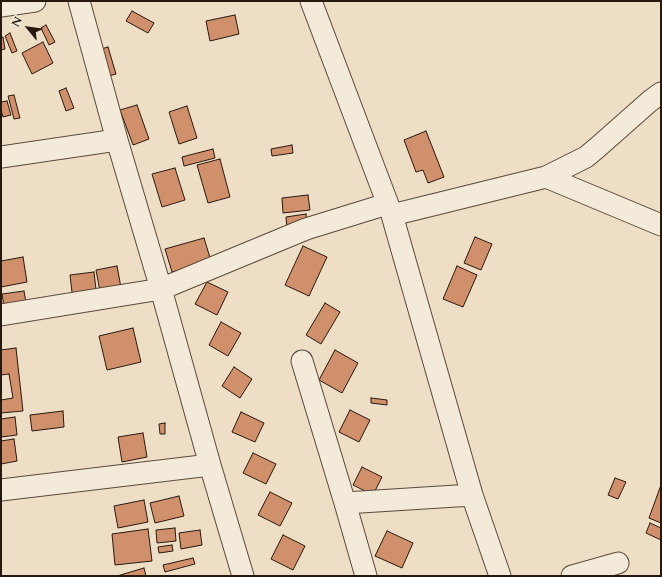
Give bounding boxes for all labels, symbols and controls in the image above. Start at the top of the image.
north arrow [8,8,48,48]
text: N [8,14,26,30]

